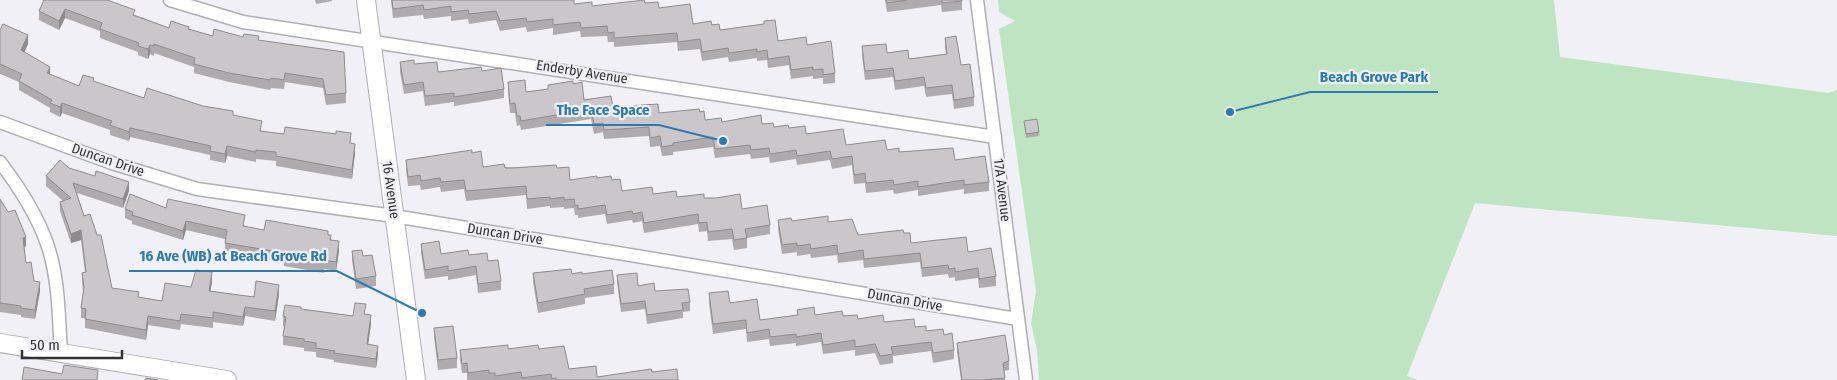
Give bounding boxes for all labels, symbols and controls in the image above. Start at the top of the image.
street label: Enderby Avenue [535,56,629,88]
callout: Beach Grove Park [1310,62,1438,92]
text: Beach Grove Park [1320,68,1429,86]
callout: The Face Space [546,95,659,125]
text: The Face Space [556,101,650,119]
street label: Duncan Drive [69,140,147,180]
street label: 17A Avenue [990,157,1014,223]
street label: 16 Avenue [379,160,403,220]
street label: Duncan Drive [466,220,544,248]
callout: 16 Ave (WB) at Beach Grove Rd [129,241,337,271]
text: 16 Ave (WB) at Beach Grove Rd [139,247,327,265]
street label: Duncan Drive [866,285,944,315]
scale bar [22,328,122,360]
text: 50 m [30,336,60,354]

